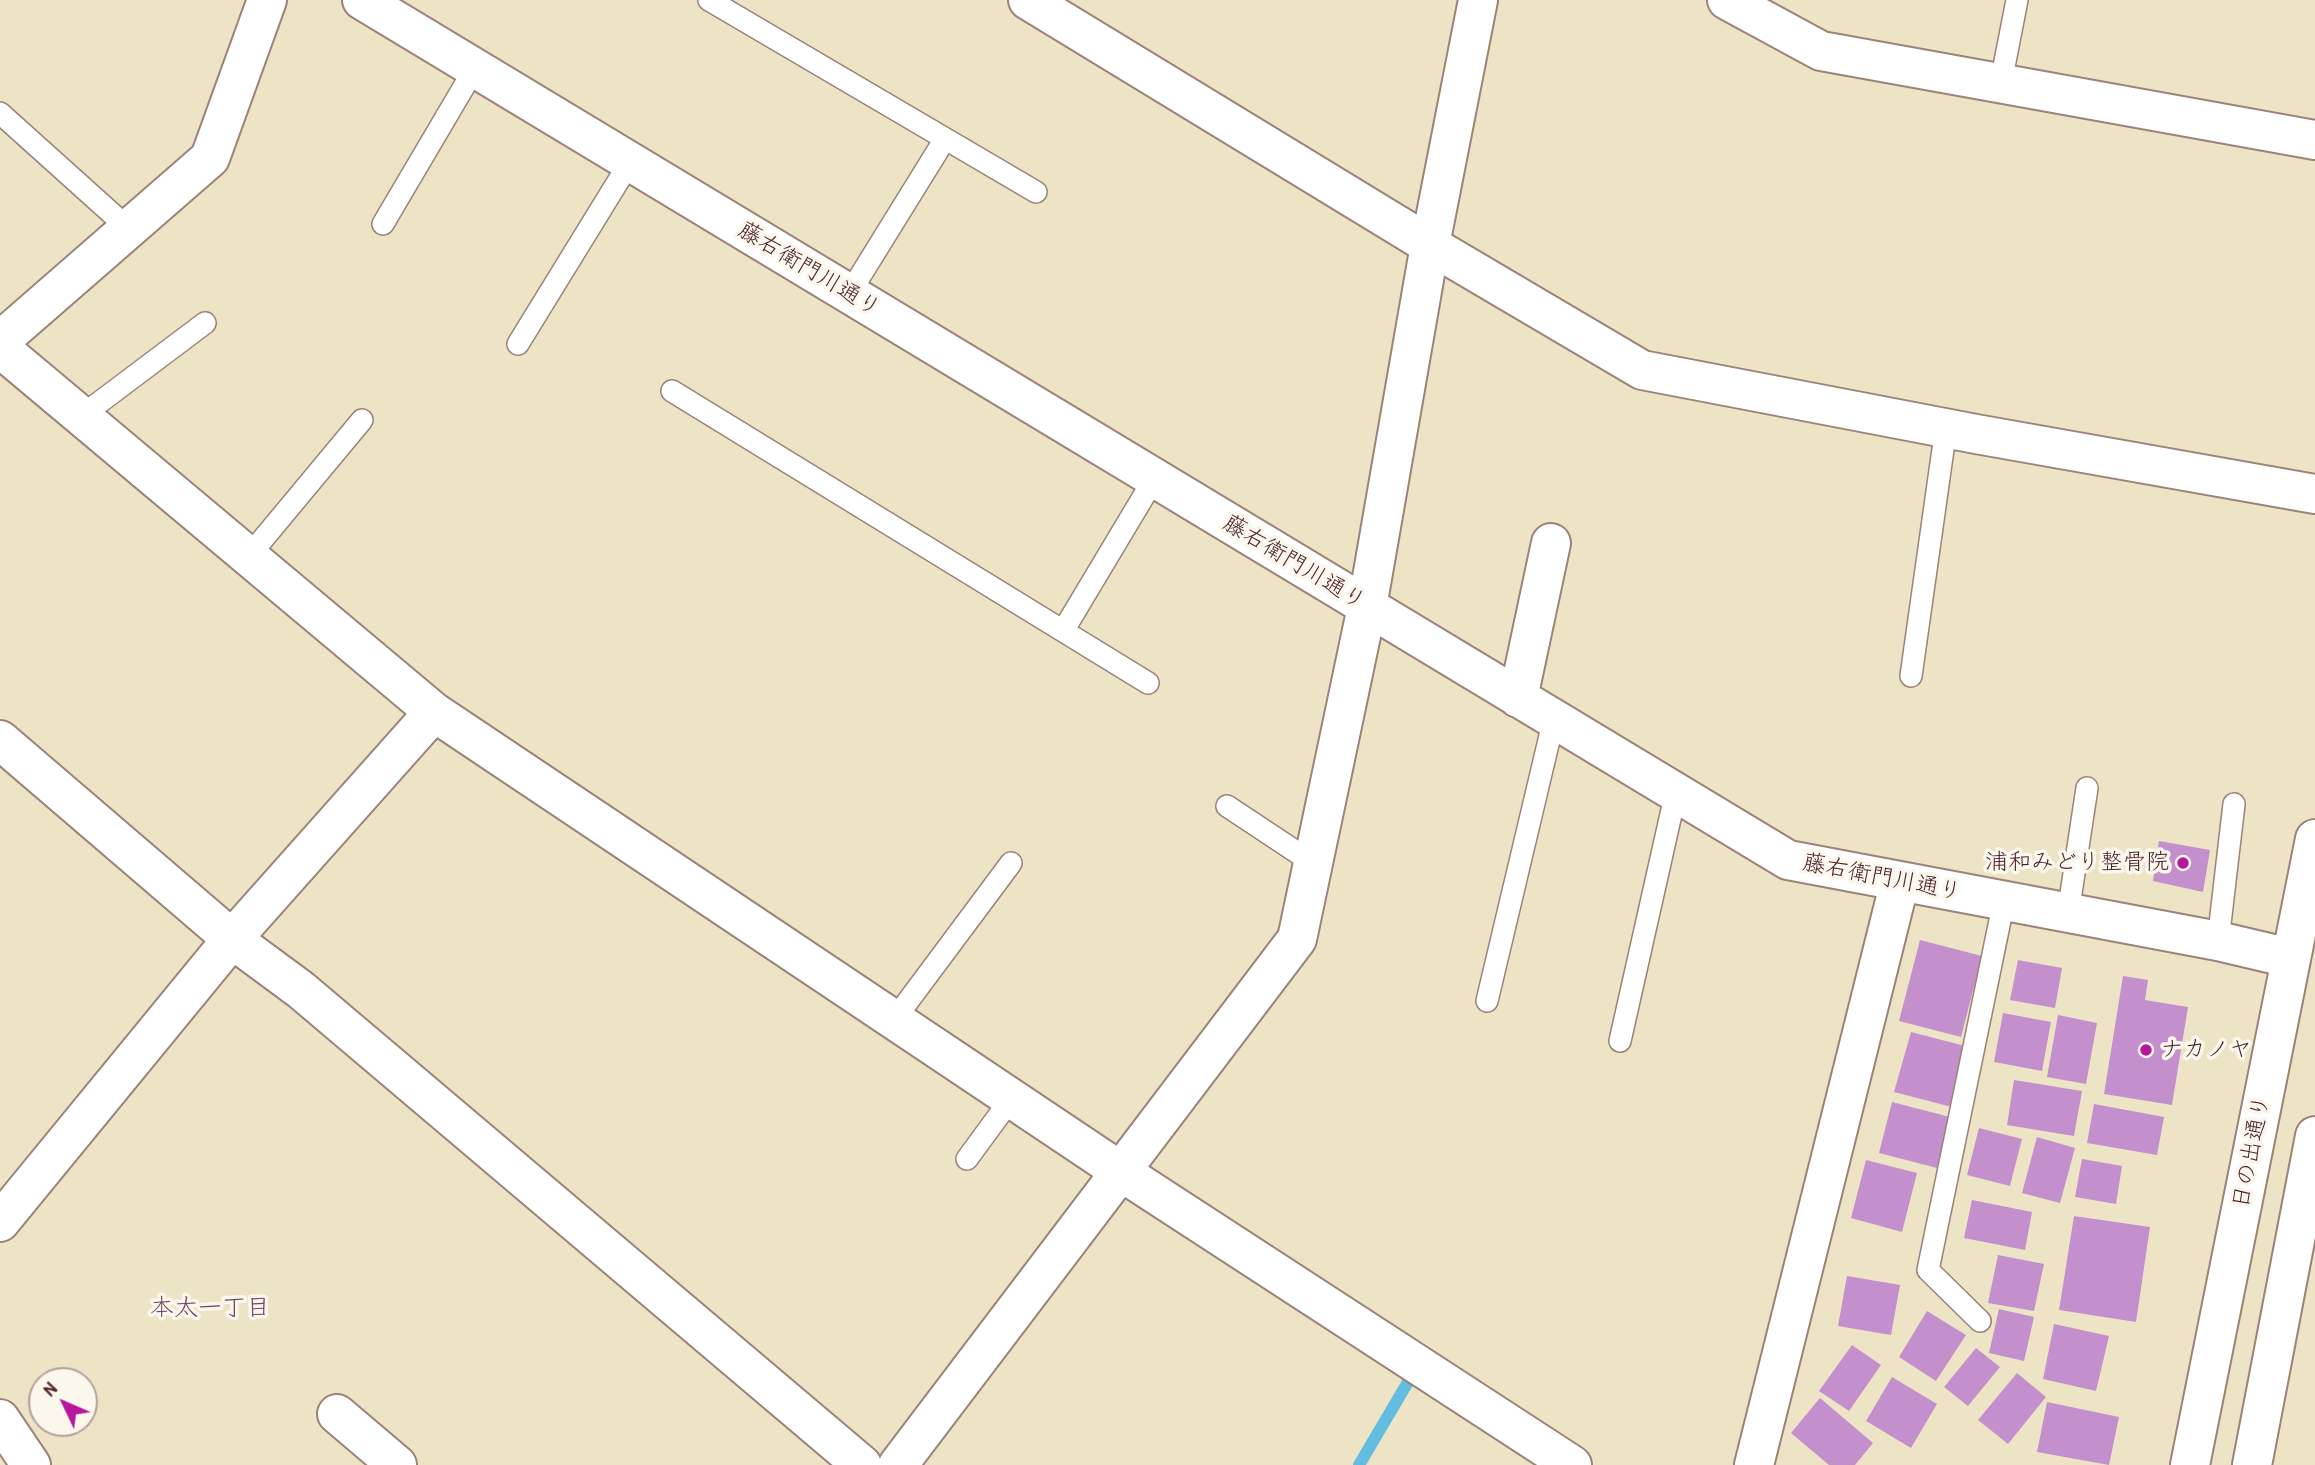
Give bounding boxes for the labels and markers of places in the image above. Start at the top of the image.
place label: 浦和みどり整骨院 [1985,849,2169,877]
marker: 浦和みどり整骨院 [2175,855,2191,871]
place label: ナカノヤ [2160,1036,2252,1064]
marker: ナカノヤ [2138,1042,2154,1058]

